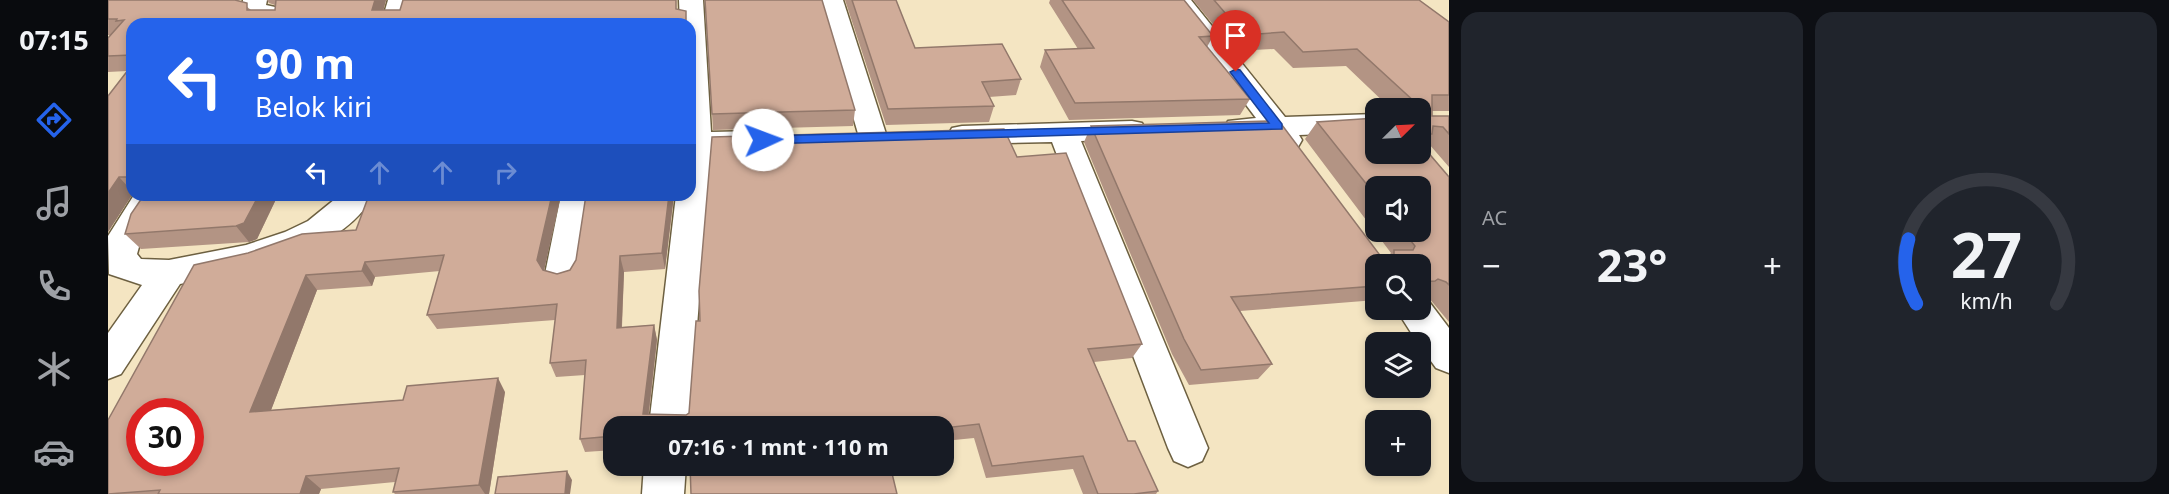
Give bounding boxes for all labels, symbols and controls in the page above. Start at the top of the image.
pin [1210,10,1261,72]
icon: arrive [1219,19,1252,52]
text: 07:15 [19,21,89,58]
text: 90 m [255,34,355,91]
icon: left [156,42,234,120]
text: Belok kiri [255,88,372,125]
north arrow [1365,98,1431,164]
map controls [1365,98,1431,476]
icon: directions [33,99,75,141]
position arrow [731,108,795,172]
icon: left [300,156,333,189]
icon: ahead [363,156,396,189]
icon: ahead [426,156,459,189]
icon: right [489,156,522,189]
button: sound [1365,176,1431,242]
icon: music [33,182,75,224]
text: AC [1482,204,1507,231]
text: 27 [1950,211,2022,296]
text: 23° [1597,234,1667,295]
text: − [1482,243,1501,288]
text: + [1763,243,1782,288]
button: search [1365,254,1431,320]
icon: phone [33,265,75,307]
text: km/h [1960,286,2012,315]
button: layers [1365,332,1431,398]
icon: climate [33,348,75,390]
speed limit sign: 30 [126,398,204,476]
button: + [1365,410,1431,476]
icon: car [33,431,75,473]
text: 07:16 · 1 mnt · 110 m [668,431,889,461]

